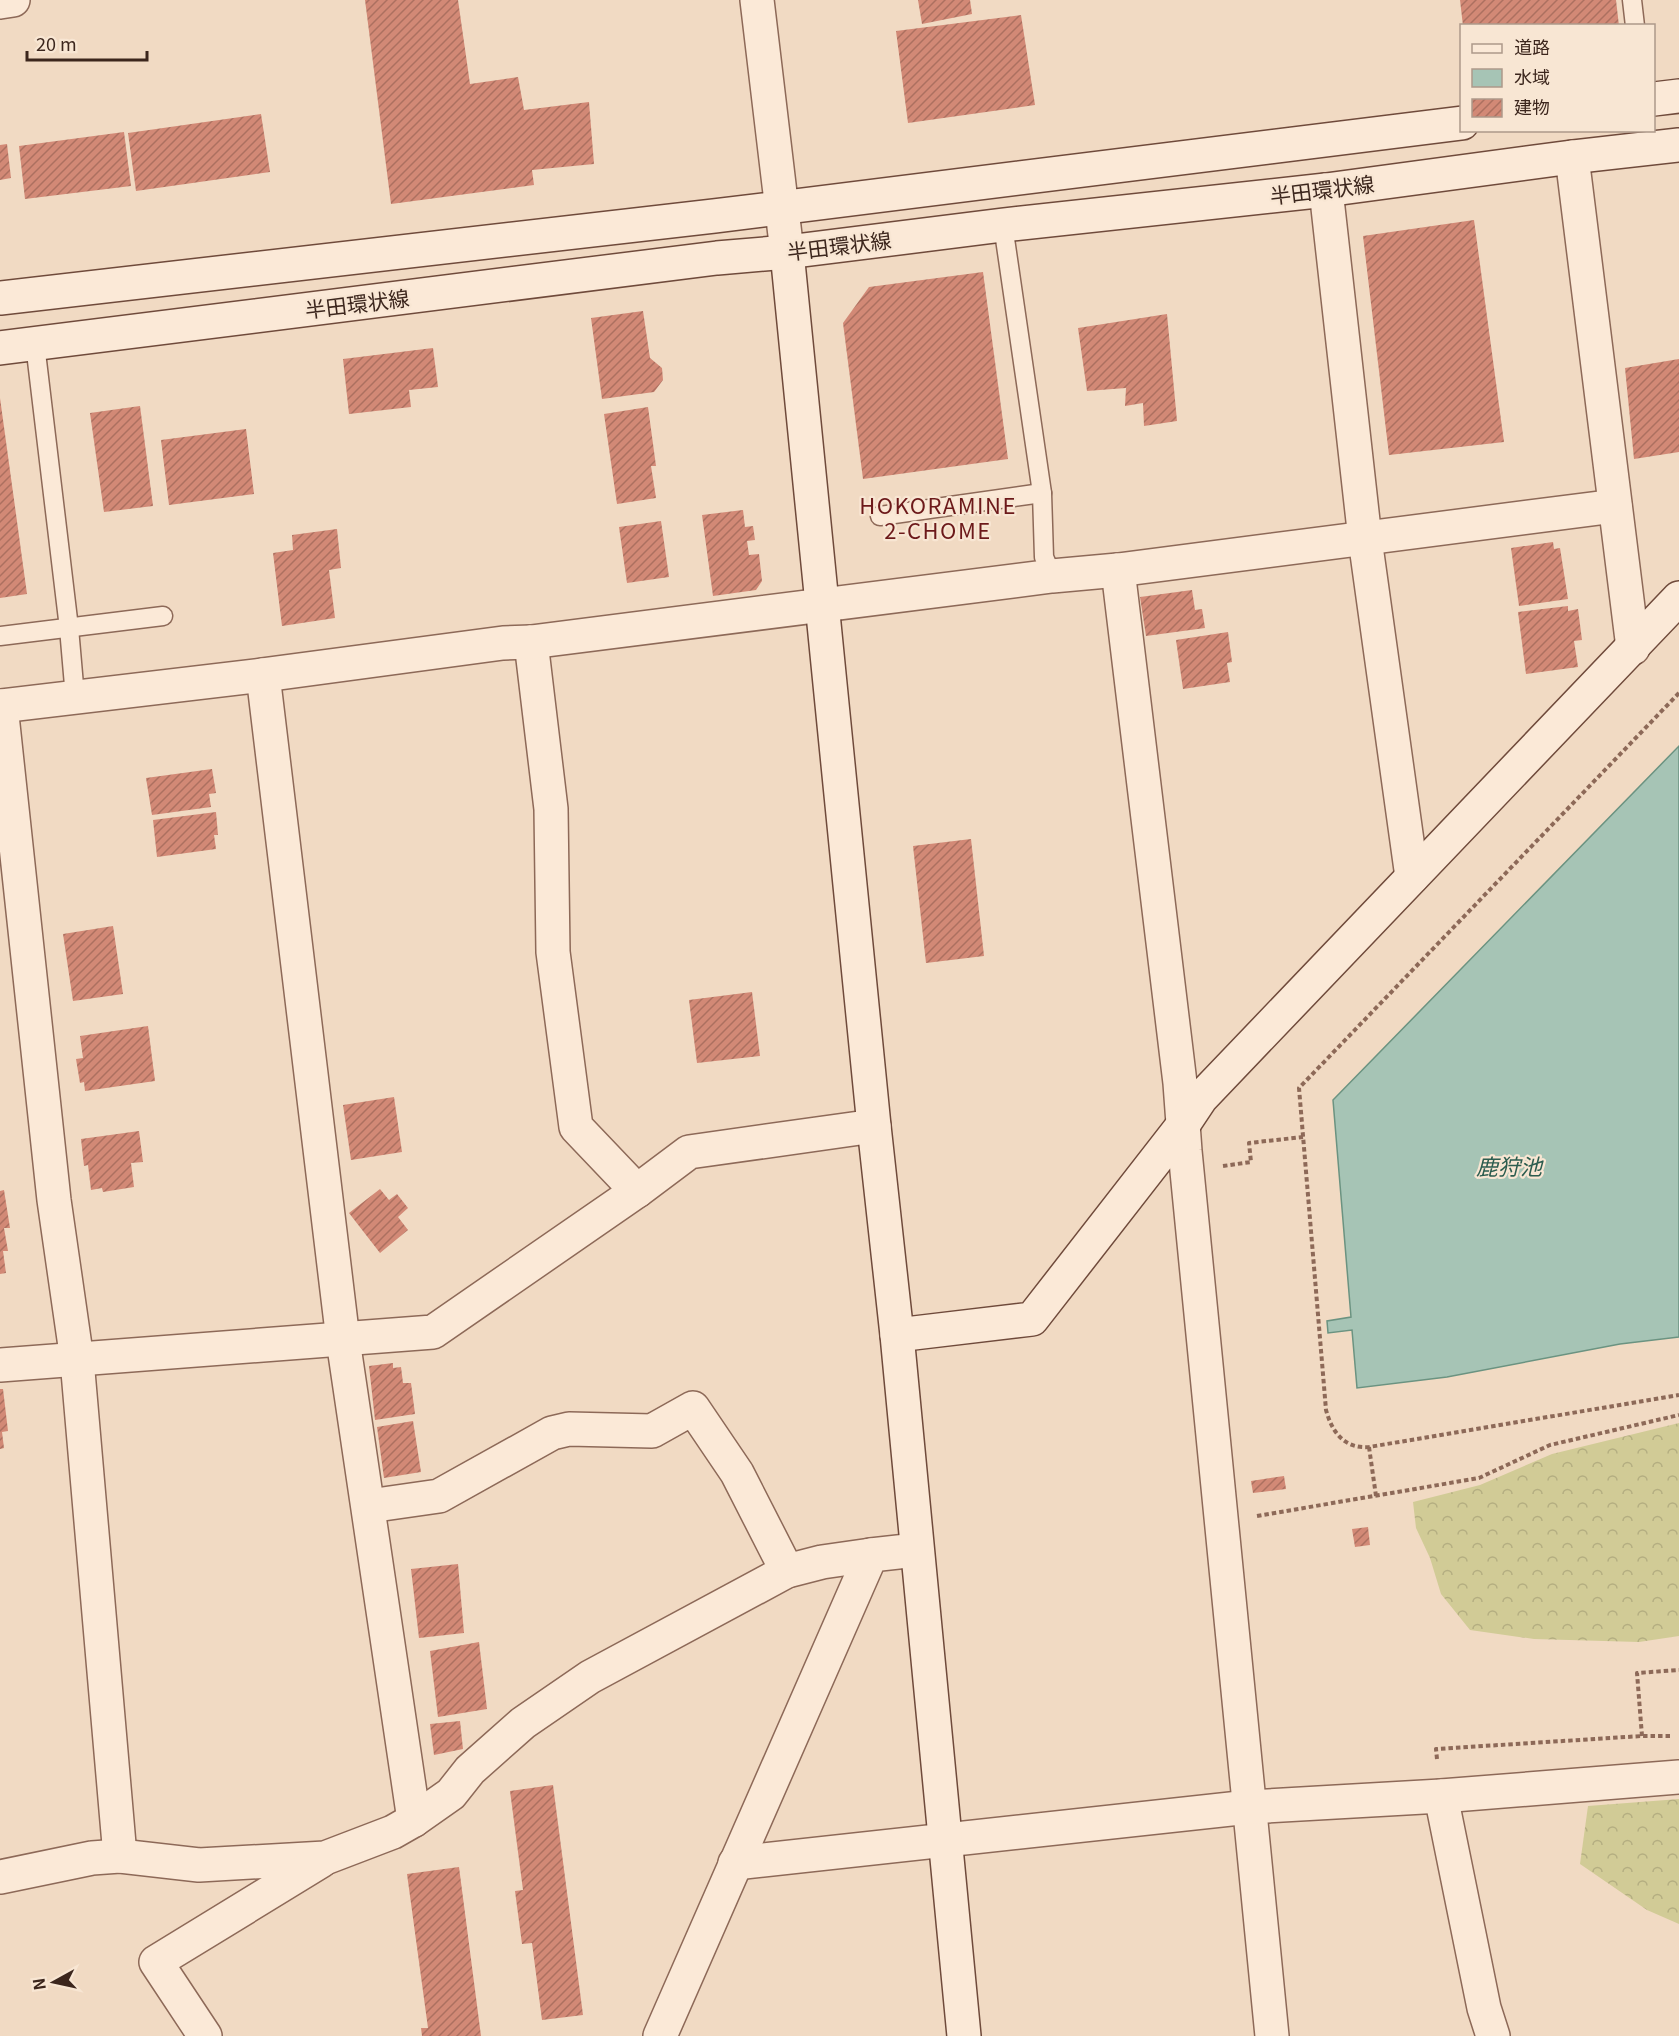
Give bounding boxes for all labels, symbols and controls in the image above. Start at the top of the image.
scale bar [27,24,147,62]
legend [1460,24,1655,132]
text: 20 m [36,30,77,56]
text: 道路 [1514,33,1550,59]
text: 水域 [1514,63,1550,89]
text: 建物 [1514,93,1550,119]
street label: 半田環状線 [1268,168,1376,210]
street label: 半田環状線 [785,224,893,266]
street label: 半田環状線 [303,282,411,324]
district label: HOKORAMINE 2-CHOME [859,488,1017,545]
water label: 鹿狩池 [1476,1149,1544,1181]
north arrow [24,1952,84,2012]
text: N [25,1977,51,1992]

